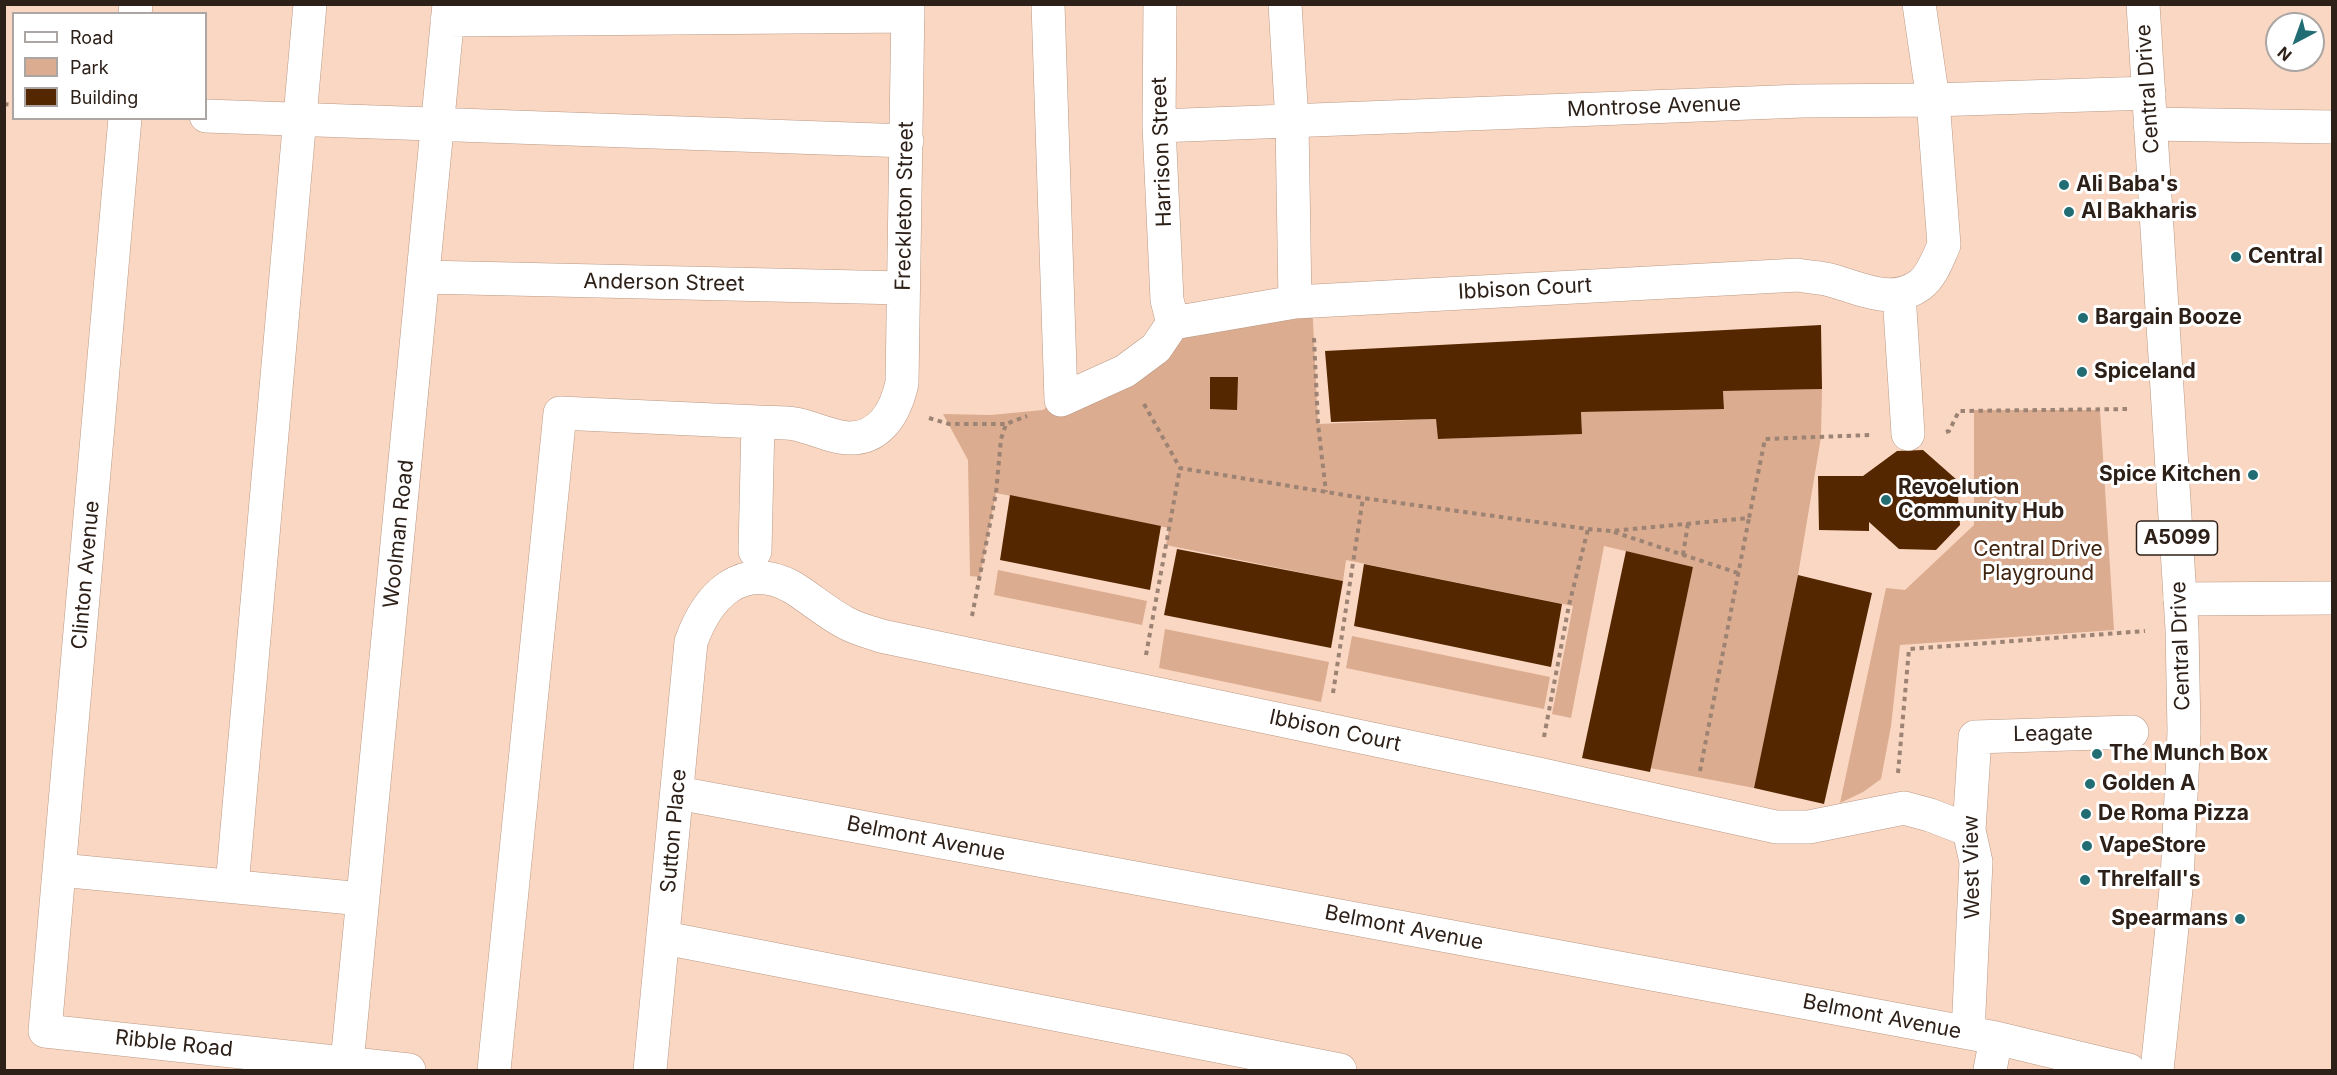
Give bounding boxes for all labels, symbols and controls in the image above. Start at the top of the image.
legend [12,12,207,120]
north arrow [2265,12,2325,72]
street label: Central Drive [2131,23,2165,155]
text: Road [70,27,113,48]
text: N [2273,43,2296,66]
text: Park [70,57,109,78]
street label: Harrison Street [1147,77,1177,227]
text: Building [70,87,138,108]
street label: Montrose Avenue [1567,91,1741,123]
street label: Freckleton Street [891,121,919,291]
place label: Ali Baba's [2076,172,2178,198]
marker: Ali Baba's [2057,178,2071,192]
place label: Al Bakharis [2081,199,2197,225]
marker: Al Bakharis [2062,205,2076,219]
place label: Central [2248,244,2323,270]
marker: Central [2229,250,2243,264]
street label: Anderson Street [583,269,745,297]
street label: Ibbison Court [1457,273,1593,305]
place label: Bargain Booze [2095,305,2242,331]
marker: Bargain Booze [2076,311,2090,325]
place label: Spiceland [2094,359,2196,385]
marker: Spiceland [2075,365,2089,379]
street label: Woolman Road [379,459,419,609]
place label: Spice Kitchen [2099,462,2241,488]
marker: Spice Kitchen [2246,468,2260,482]
place label: Revoelution Community Hub [1898,475,2064,525]
marker: Revoelution Community Hub [1879,493,1893,507]
street label: Clinton Avenue [67,500,105,650]
road number: A5099 [2136,521,2218,555]
park label: Central Drive Playground [1973,537,2103,587]
street label: Central Drive [2166,581,2196,711]
street label: Ibbison Court [1267,705,1403,757]
street label: Leagate [2013,721,2093,747]
place label: The Munch Box [2109,741,2268,767]
marker: The Munch Box [2090,747,2104,761]
street label: Sutton Place [656,768,692,894]
place label: Golden A [2102,771,2196,797]
marker: Golden A [2083,777,2097,791]
place label: De Roma Pizza [2098,801,2249,827]
marker: De Roma Pizza [2079,807,2093,821]
street label: Belmont Avenue [845,811,1007,867]
street label: West View [1958,815,1986,919]
place label: VapeStore [2099,833,2206,859]
marker: VapeStore [2080,839,2094,853]
place label: Threlfall's [2097,867,2201,893]
marker: Threlfall's [2078,873,2092,887]
street label: Belmont Avenue [1323,900,1485,956]
place label: Spearmans [2111,906,2228,932]
marker: Spearmans [2233,912,2247,926]
street label: Belmont Avenue [1801,989,1963,1045]
street label: Ribble Road [114,1025,234,1063]

